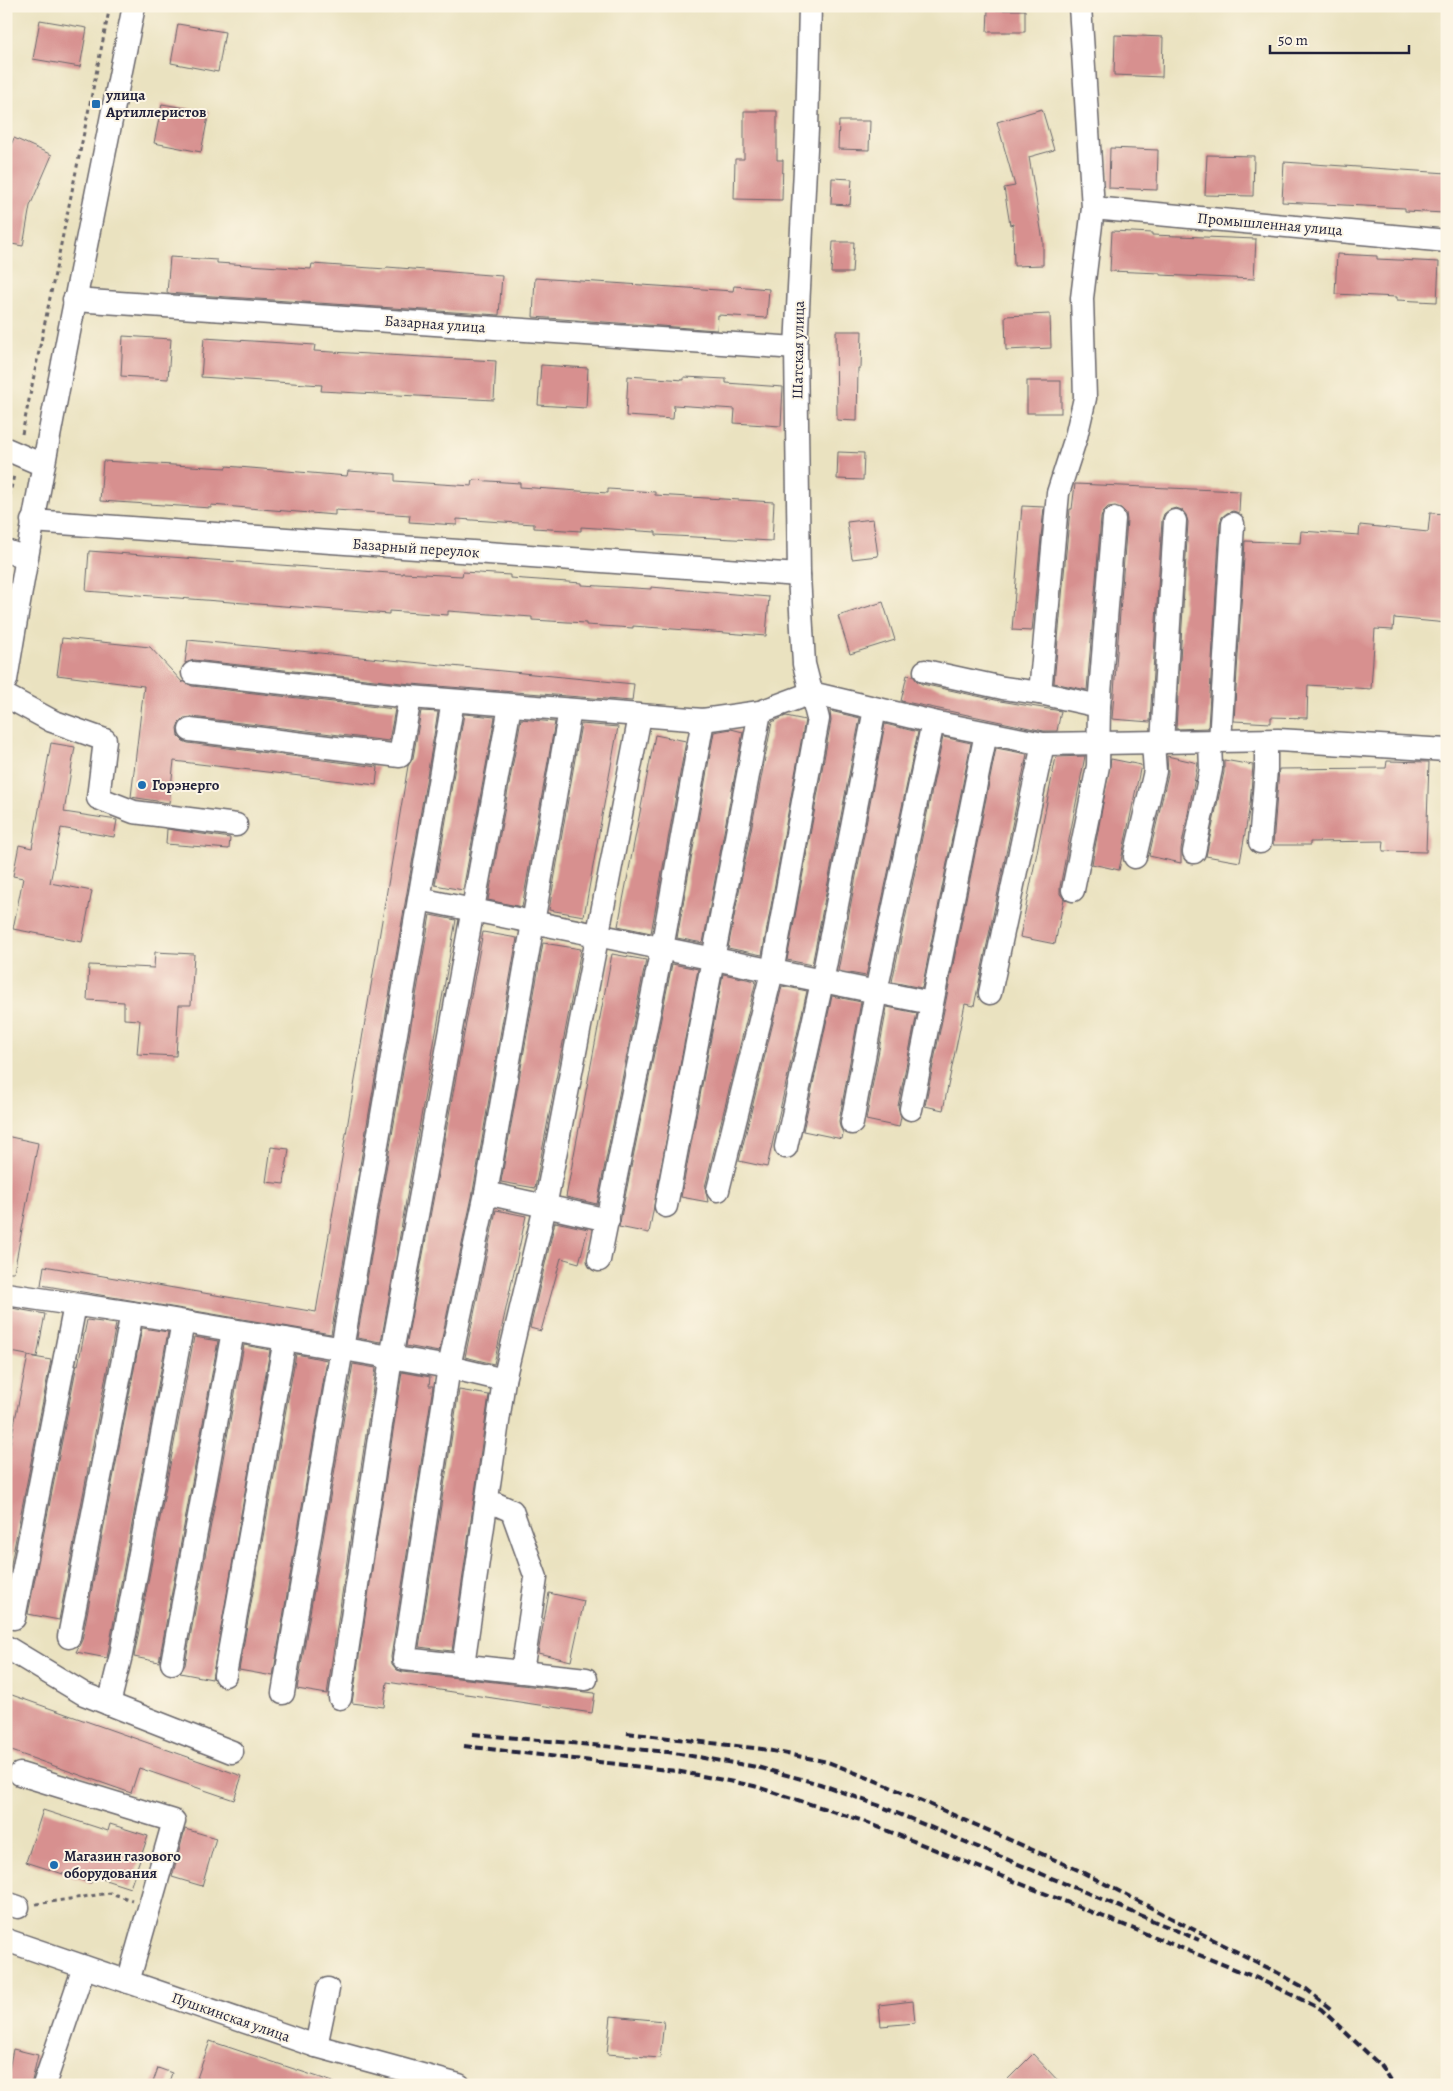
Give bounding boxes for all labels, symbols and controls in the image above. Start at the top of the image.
scale bar [1270,22,1409,54]
text: 50 m [1278,30,1308,50]
place label: улица Артиллеристов [105,85,206,122]
marker: улица Артиллеристов [90,98,102,110]
street label: Промышленная улица [1197,208,1343,240]
street label: Шатская улица [787,300,809,399]
street label: Базарная улица [384,310,486,338]
street label: Базарный переулок [352,534,480,562]
place label: Горэнерго [152,775,220,795]
marker: Горэнерго [136,779,148,791]
place label: Магазин газового оборудования [64,1846,181,1883]
marker: Магазин газового оборудования [48,1859,60,1871]
street label: Пушкинская улица [169,1987,293,2047]

